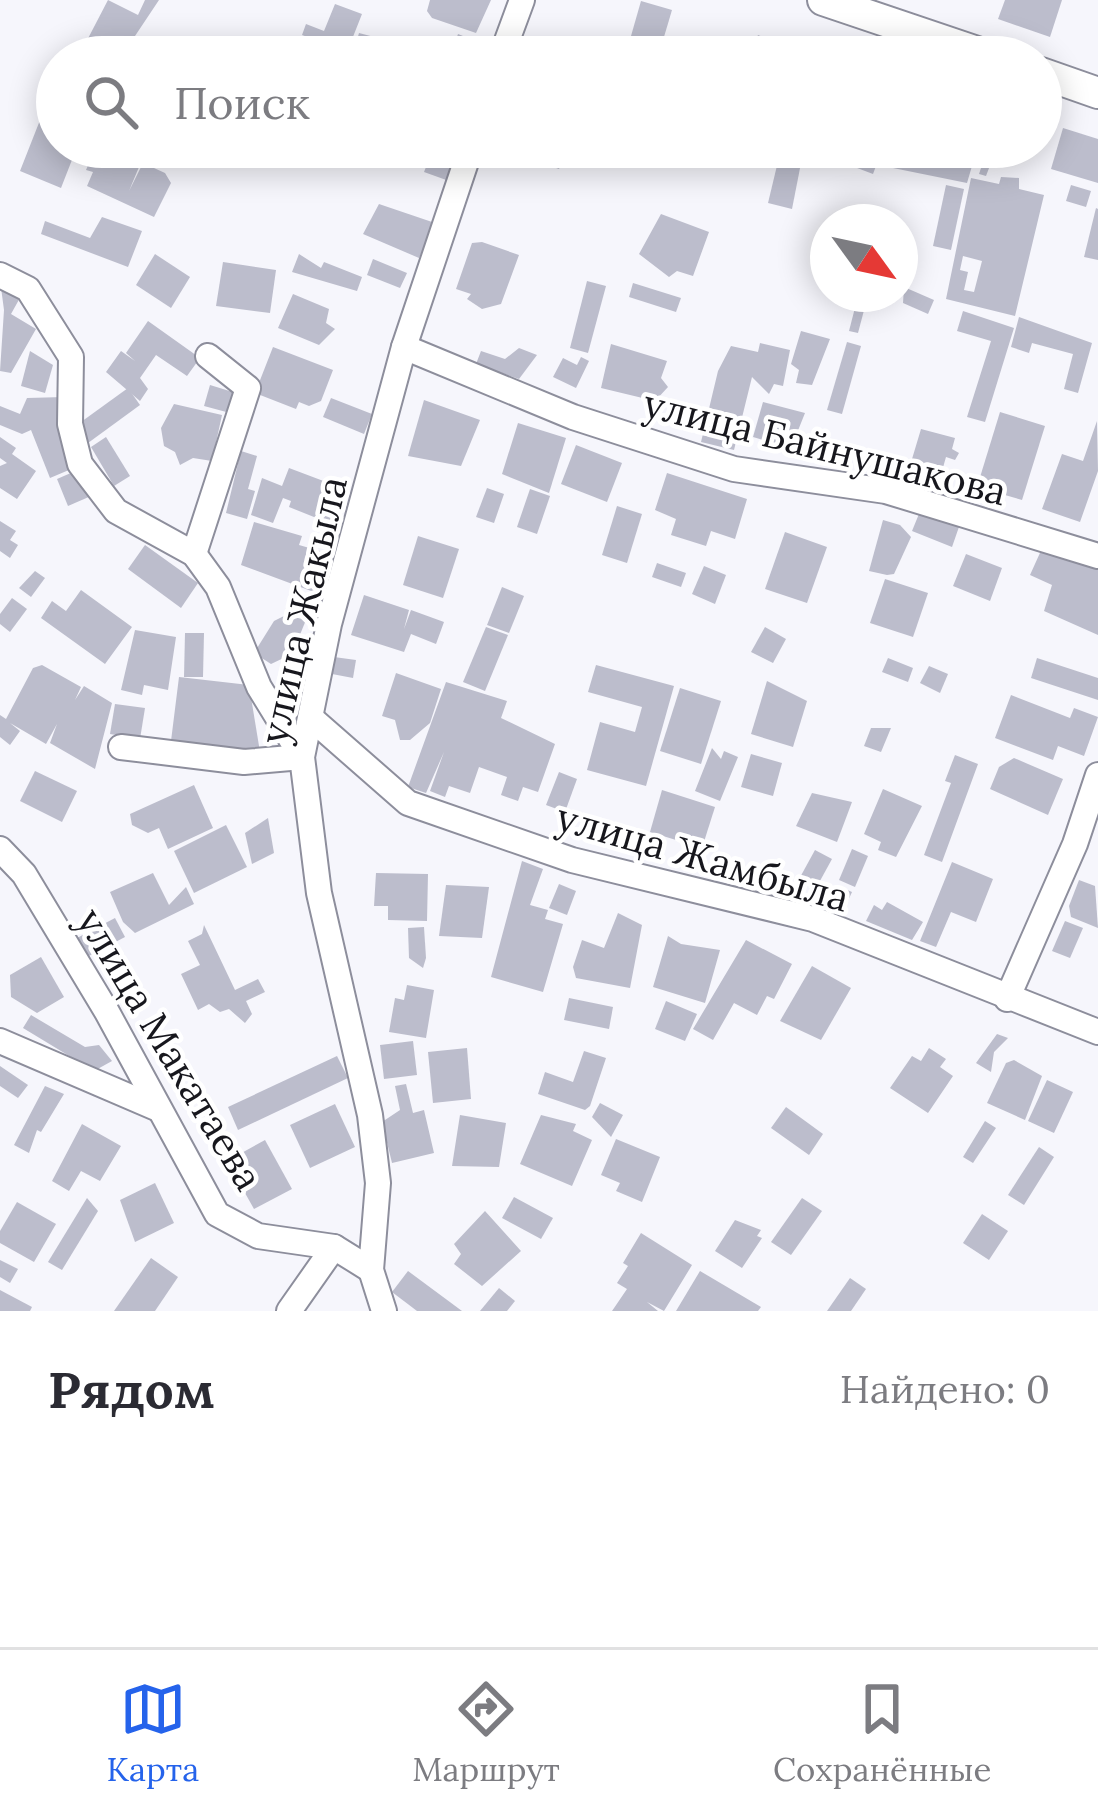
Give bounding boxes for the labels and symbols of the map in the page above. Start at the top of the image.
north arrow [810,204,918,312]
street label: улица Байнушакова [638,378,1012,516]
street label: улица Жакыла [248,471,358,749]
street label: улица Жамбыла [551,791,855,923]
street label: улица Макатаева [66,899,274,1199]

